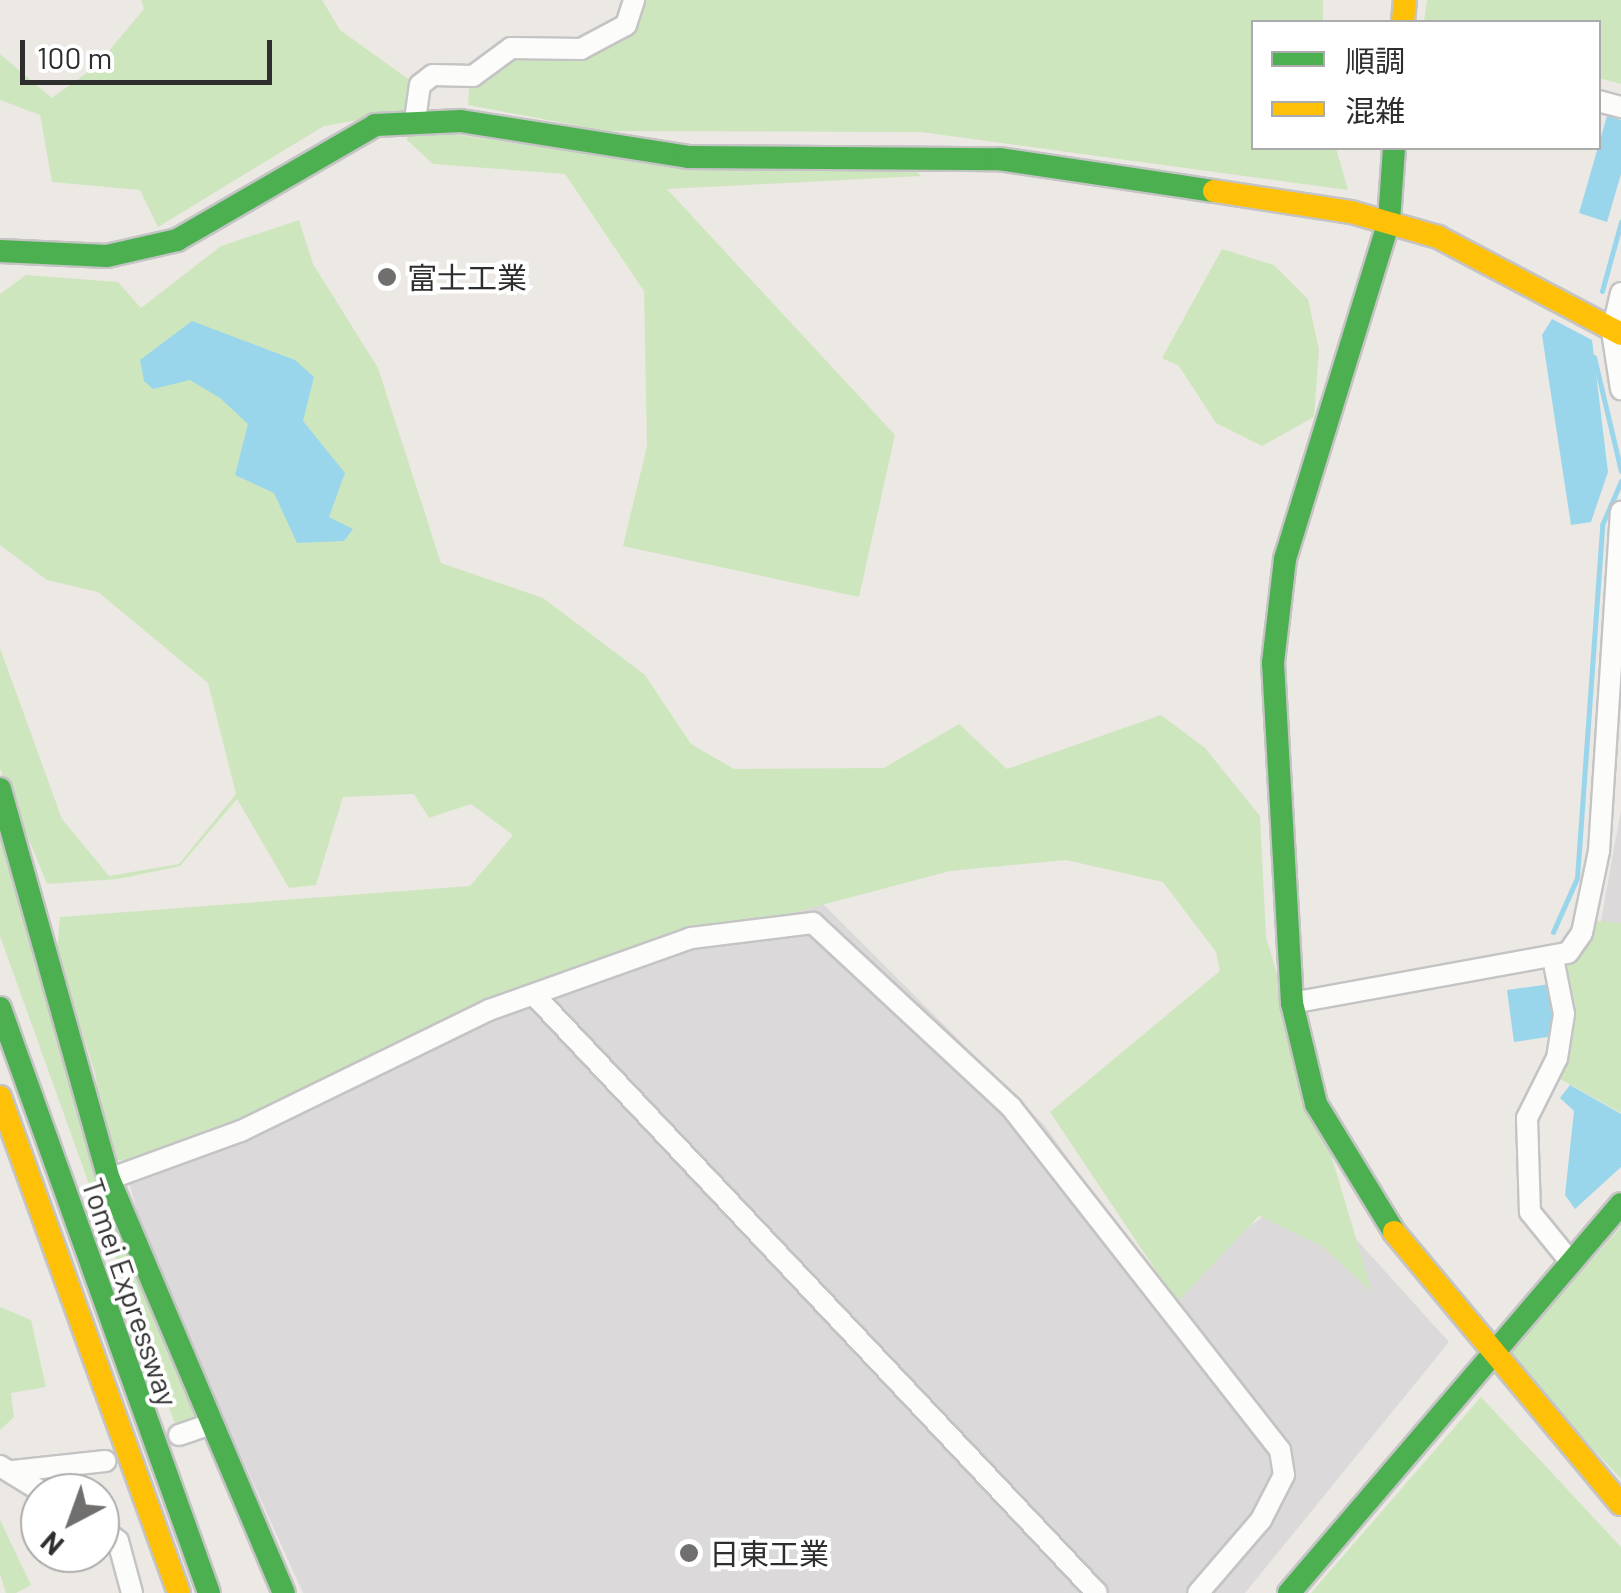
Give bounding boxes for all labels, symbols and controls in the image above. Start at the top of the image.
scale bar [25,20,278,82]
legend [1251,20,1601,150]
text: 100 m [37,39,112,75]
text: 順調 [1345,42,1405,78]
text: 混雑 [1345,92,1405,128]
place label: 富士工業 [407,259,527,295]
marker: 富士工業 [376,266,398,288]
street label: Tomei Expressway [75,1173,187,1411]
north arrow [20,1473,120,1573]
text: N [33,1525,70,1563]
place label: 日東工業 [709,1535,829,1571]
marker: 日東工業 [678,1542,700,1564]

